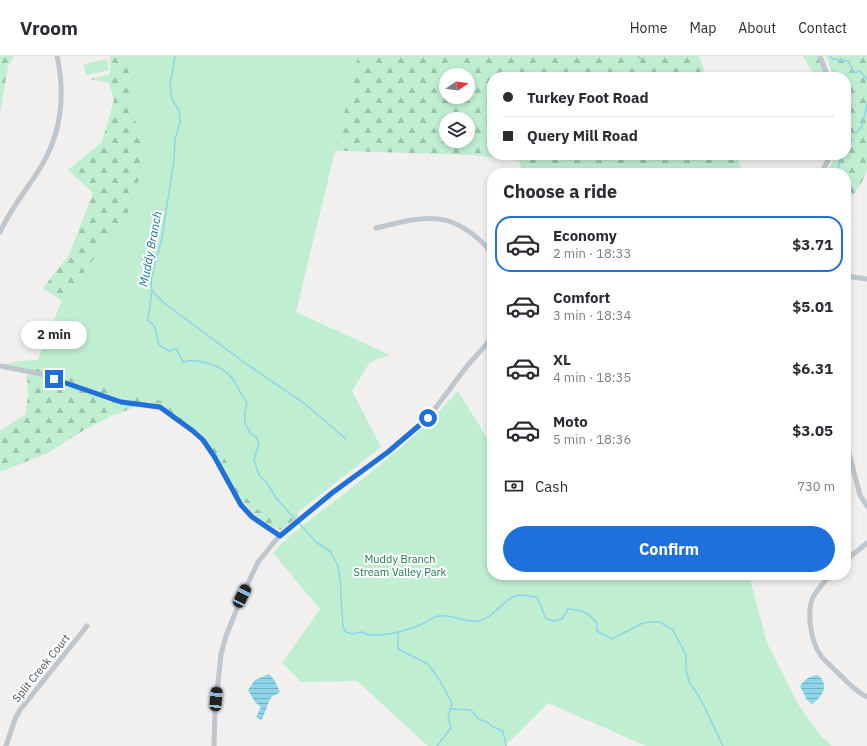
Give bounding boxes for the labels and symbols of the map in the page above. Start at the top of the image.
north arrow [439,68,475,104]
water label: Muddy Branch [135,210,165,288]
callout: 2 min [21,321,87,349]
route end [45,370,63,388]
route start [419,409,437,427]
park label: Muddy Branch Stream Valley Park [354,552,447,579]
car [231,583,253,609]
street label: Split Creek Court [9,631,73,705]
car [209,687,223,711]

